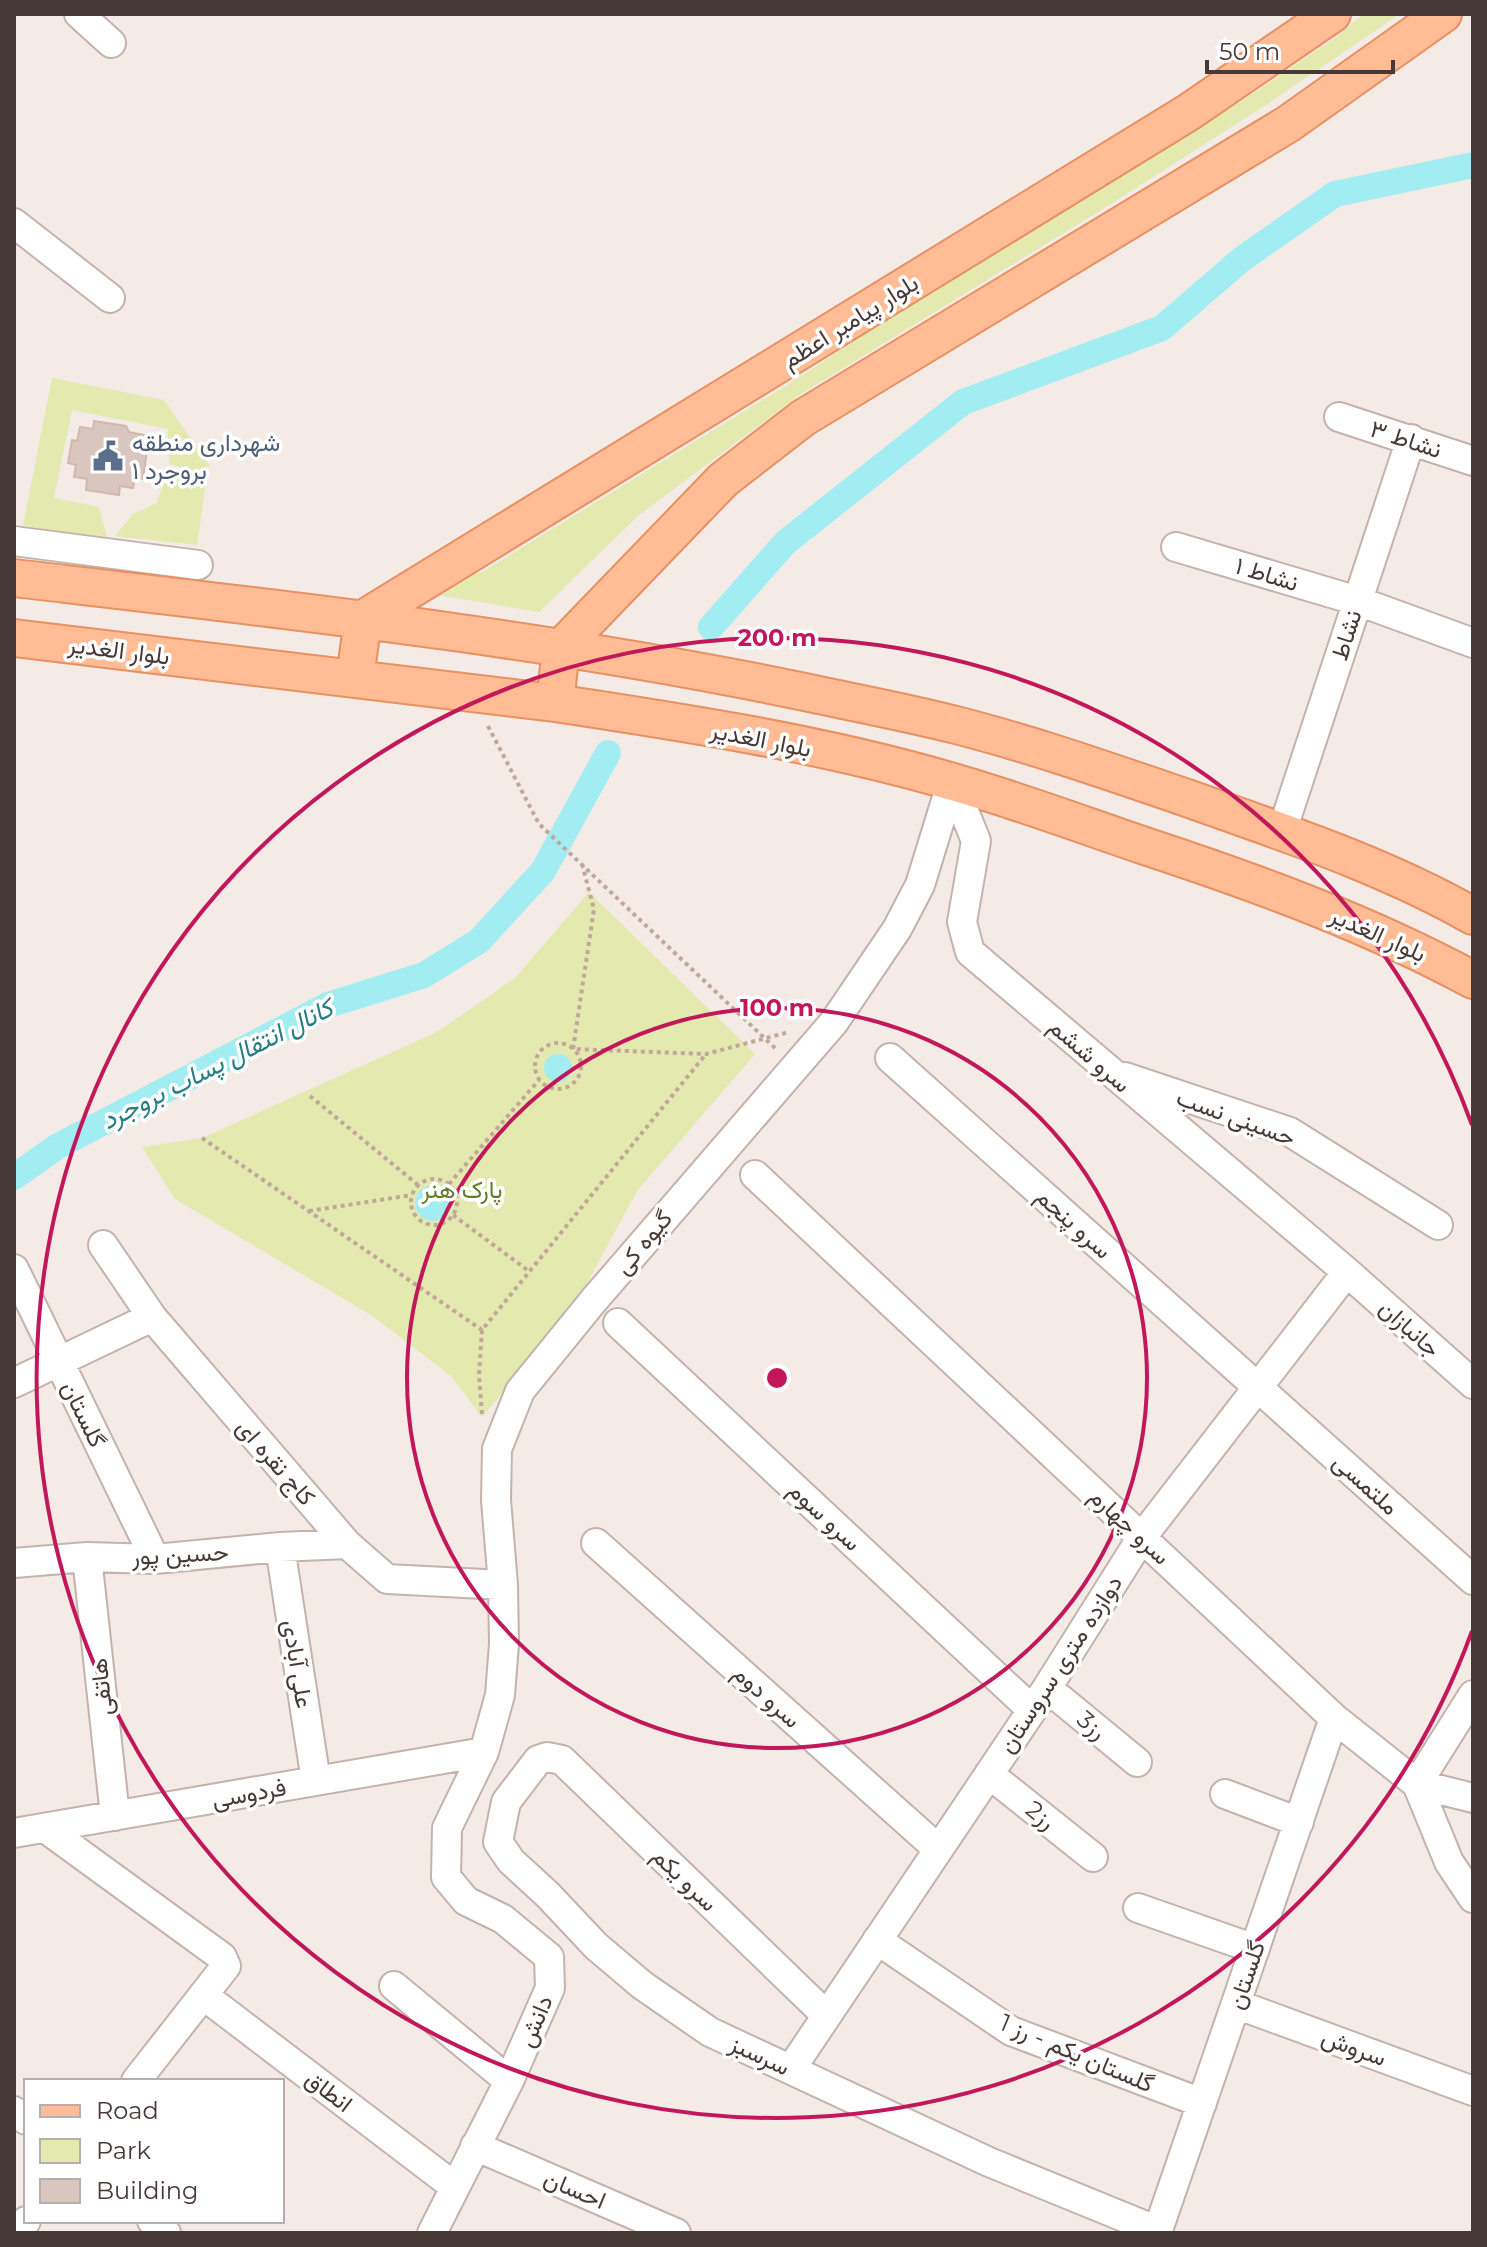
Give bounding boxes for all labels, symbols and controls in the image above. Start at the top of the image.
scale bar [1207,24,1393,74]
text: 50 m [1219,37,1280,66]
street label: بلوار پیامبر اعظم [777,268,924,376]
street label: نشاط ۳ [1367,414,1445,464]
place label: شهرداری منطقه ۱ بروجرد [132,428,280,486]
public building icon: شهرداری منطقه ۱ بروجرد [91,439,125,473]
street label: نشاط ۱ [1232,551,1302,597]
street label: نشاط [1324,606,1368,664]
text: 200 m [738,623,816,652]
street label: بلوار الغدیر [65,629,171,672]
street label: بلوار الغدیر [707,715,814,764]
street label: بلوار الغدیر [1324,900,1430,969]
water label: کانال انتقال پساب بروجرد [96,990,343,1138]
text: 100 m [740,993,814,1022]
street label: سرو ششم [1042,1012,1137,1100]
street label: حسینی نسب [1173,1082,1299,1152]
park label: پارک هنر [420,1175,503,1206]
street label: سرو پنجم [1029,1181,1118,1266]
street label: گیوه کی [608,1204,679,1281]
street label: جانبازان [1373,1293,1447,1364]
centre of rings [763,1364,791,1392]
street label: گلستان [56,1376,112,1452]
street label: کاج نقره ای [229,1413,322,1513]
street label: ملتمسی [1327,1447,1405,1521]
street label: سرو سوم [781,1475,867,1558]
street label: سرو چهارم [1082,1481,1176,1572]
street label: حسین پور [130,1537,229,1573]
street label: دوازده متری سروستان [992,1570,1129,1759]
street label: علی آبادی [277,1618,319,1710]
street label: هاتفی [84,1657,118,1717]
street label: سرو دوم [726,1658,807,1735]
street label: رز3 [1071,1704,1113,1746]
street label: فردوسی [210,1772,289,1815]
street label: رز2 [1020,1794,1062,1836]
street label: سرو یکم [645,1841,724,1919]
street label: گلستان [1221,1937,1271,2013]
street label: دانش [511,1991,559,2051]
street label: گلستان یکم - رز 1 [995,2008,1158,2100]
street label: سروش [1317,2022,1390,2073]
street label: سرسبز [724,2028,795,2082]
street label: انطاق [300,2064,358,2118]
legend [24,2079,284,2223]
text: Road [96,2096,159,2125]
text: Park [96,2136,151,2165]
street label: احسان [540,2163,610,2215]
text: Building [96,2176,199,2205]

